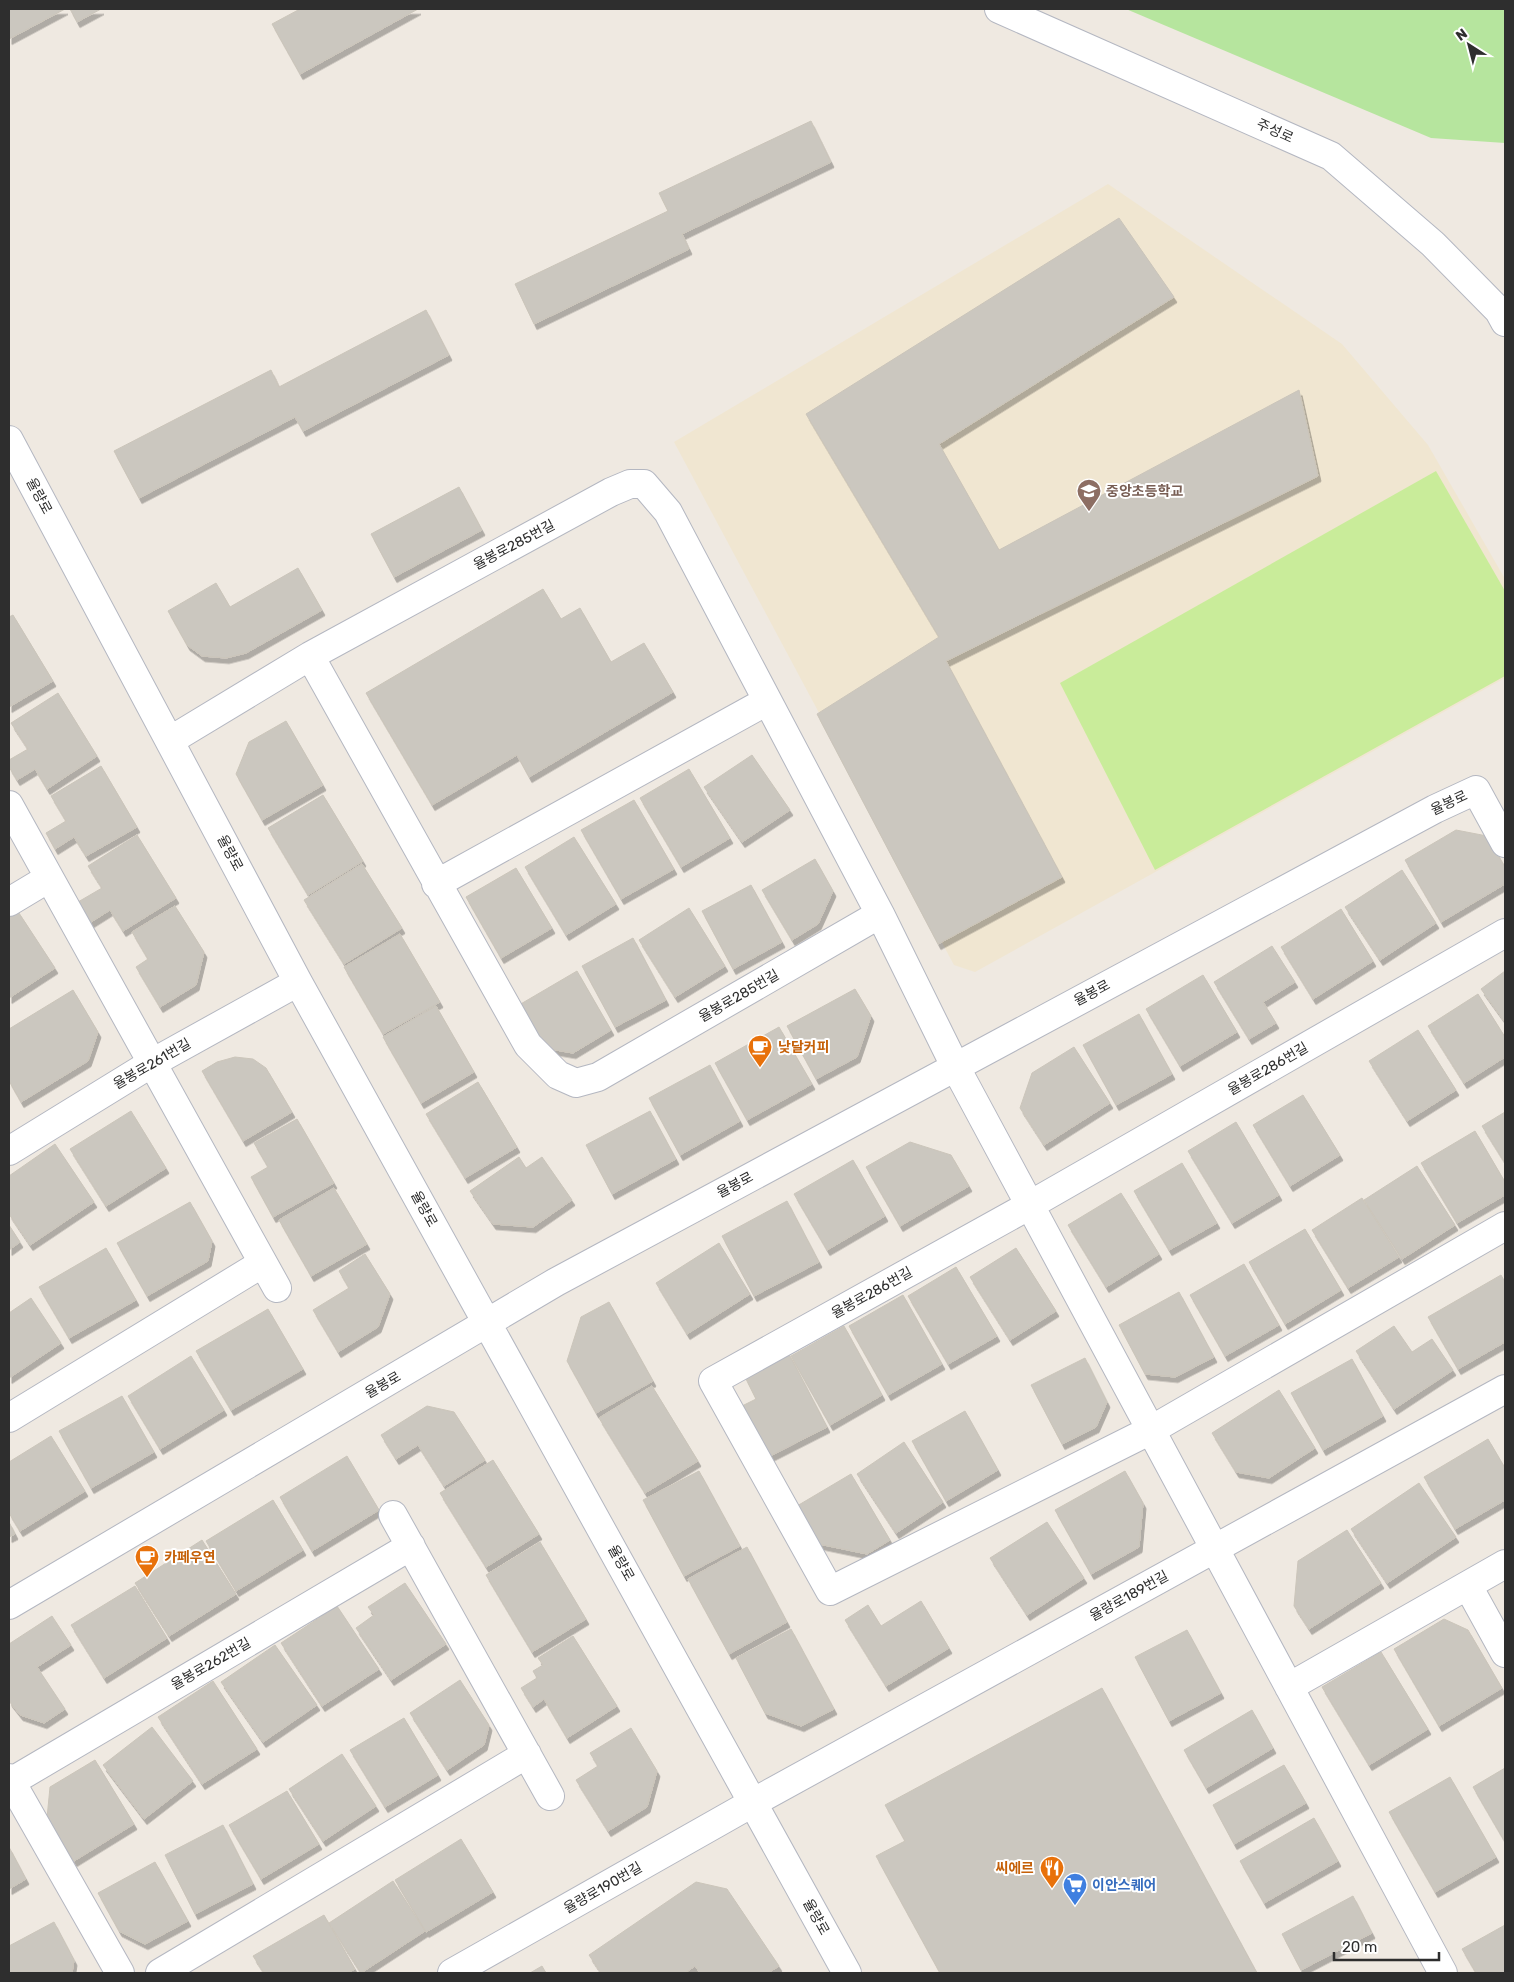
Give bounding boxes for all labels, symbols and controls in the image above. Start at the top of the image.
north arrow [1444,20,1494,70]
text: N [1453,25,1471,45]
street label: 주성로 [1254,115,1296,147]
street label: 율량로 [22,475,56,517]
school or university icon: 중앙초등학교 [1076,478,1102,512]
place label: 중앙초등학교 [1106,483,1183,500]
street label: 율봉로285번길 [470,516,558,574]
street label: 율봉로 [1428,787,1470,819]
street label: 율량로 [213,832,247,874]
street label: 율봉로285번길 [696,966,782,1026]
street label: 율봉로 [1071,976,1113,1010]
cafe icon: 낮달커피 [747,1034,773,1068]
street label: 율봉로261번길 [110,1035,194,1093]
place label: 낮달커피 [778,1039,830,1056]
street label: 율봉로286번길 [1225,1039,1311,1099]
street label: 율봉로 [714,1168,756,1202]
street label: 율량로 [407,1188,441,1230]
street label: 율봉로286번길 [829,1264,915,1322]
street label: 율봉로 [362,1368,404,1402]
street label: 율량로 [604,1542,638,1584]
cafe icon: 카페우연 [134,1544,160,1578]
place label: 카페우연 [164,1549,216,1566]
street label: 율량로189번길 [1087,1567,1171,1625]
street label: 율봉로262번길 [168,1634,254,1694]
restaurant icon: 씨에르 [1039,1855,1065,1889]
street label: 율량로190번길 [561,1859,645,1917]
place label: 씨에르 [995,1860,1034,1877]
supermarket icon: 이안스퀘어 [1062,1872,1088,1906]
place label: 이안스퀘어 [1092,1877,1156,1894]
street label: 율량로 [799,1896,833,1938]
scale bar [1334,1930,1439,1962]
text: 20 m [1342,1938,1377,1956]

